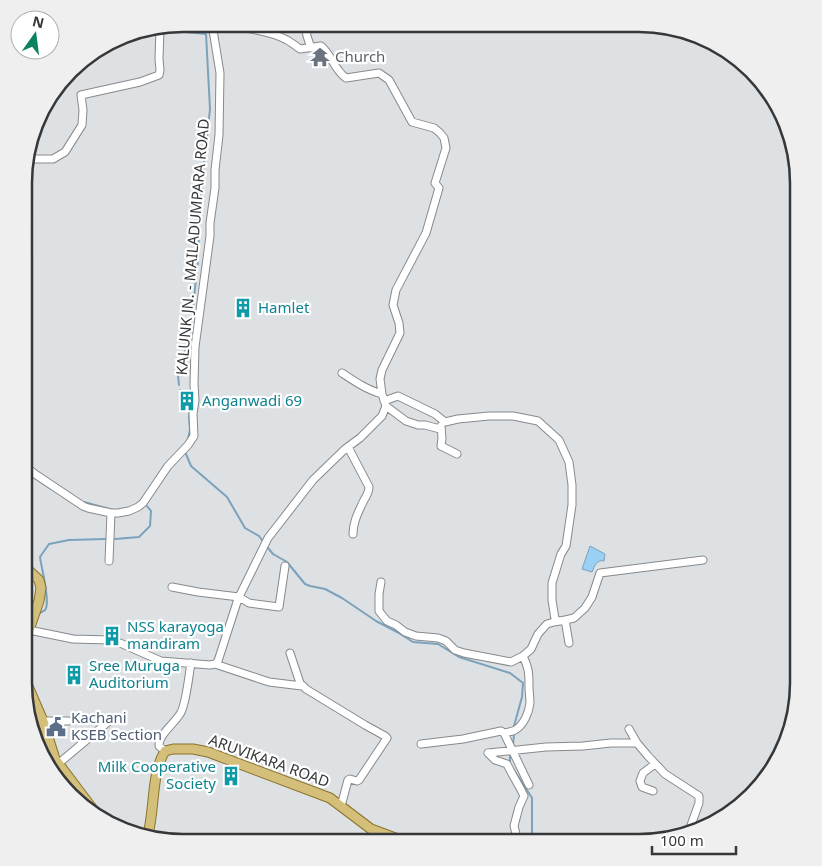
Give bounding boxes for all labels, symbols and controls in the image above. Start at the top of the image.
north arrow [10,10,60,60]
text: N [30,11,46,32]
temple icon: Church [309,46,331,68]
place label: Church [335,46,385,66]
street label: KALUNK JN. - MAILADUMPARA ROAD [171,118,213,376]
building icon: Hamlet [232,297,254,319]
place label: Hamlet [258,297,310,317]
building icon: Anganwadi 69 [176,390,198,412]
place label: Anganwadi 69 [202,390,302,410]
place label: NSS karayoga mandiram [127,616,224,653]
building icon: NSS karayoga mandiram [101,625,123,647]
place label: Sree Muruga Auditorium [89,655,180,692]
building icon: Sree Muruga Auditorium [63,664,85,686]
place label: Kachani KSEB Section [71,707,162,744]
public building icon: Kachani KSEB Section [45,716,67,738]
street label: ARUVIKARA ROAD [206,729,332,791]
place label: Milk Cooperative Society [98,756,216,793]
building icon: Milk Cooperative Society [220,765,242,787]
scale bar [652,824,736,856]
text: 100 m [660,830,704,850]

